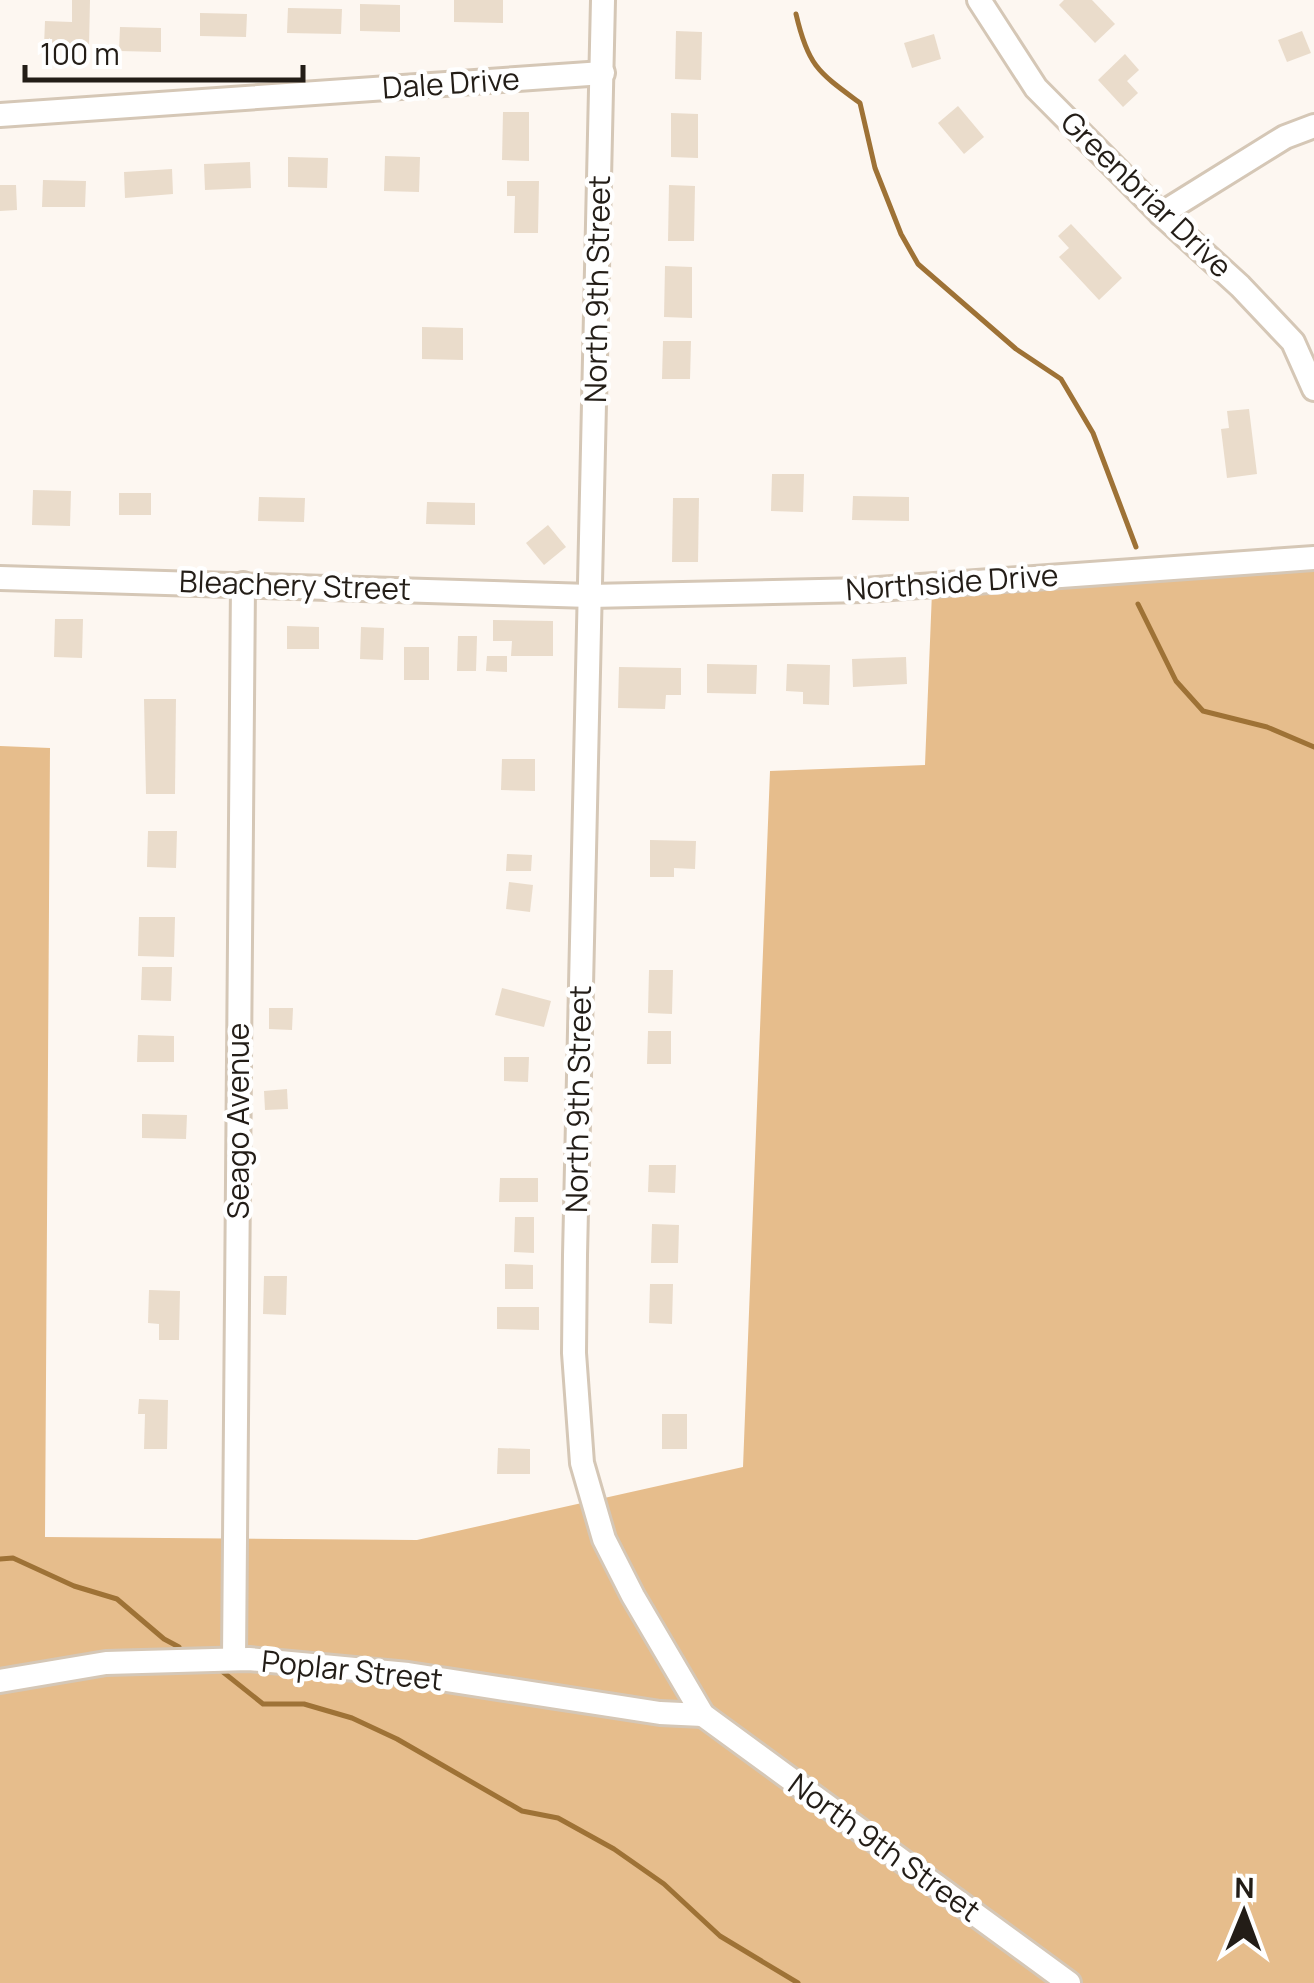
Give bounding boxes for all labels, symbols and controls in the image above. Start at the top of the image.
scale bar [25,20,302,82]
text: 100 m [40,33,120,74]
street label: Dale Drive [381,57,521,108]
street label: Greenbriar Drive [1052,102,1242,286]
street label: North 9th Street [574,175,619,403]
street label: Northside Drive [844,554,1060,609]
street label: Bleachery Street [179,560,412,609]
street label: North 9th Street [555,985,600,1213]
street label: Seago Avenue [217,1023,258,1219]
street label: Poplar Street [259,1640,445,1699]
street label: North 9th Street [781,1763,989,1930]
north arrow [1194,1863,1294,1963]
text: N [1234,1868,1255,1906]

